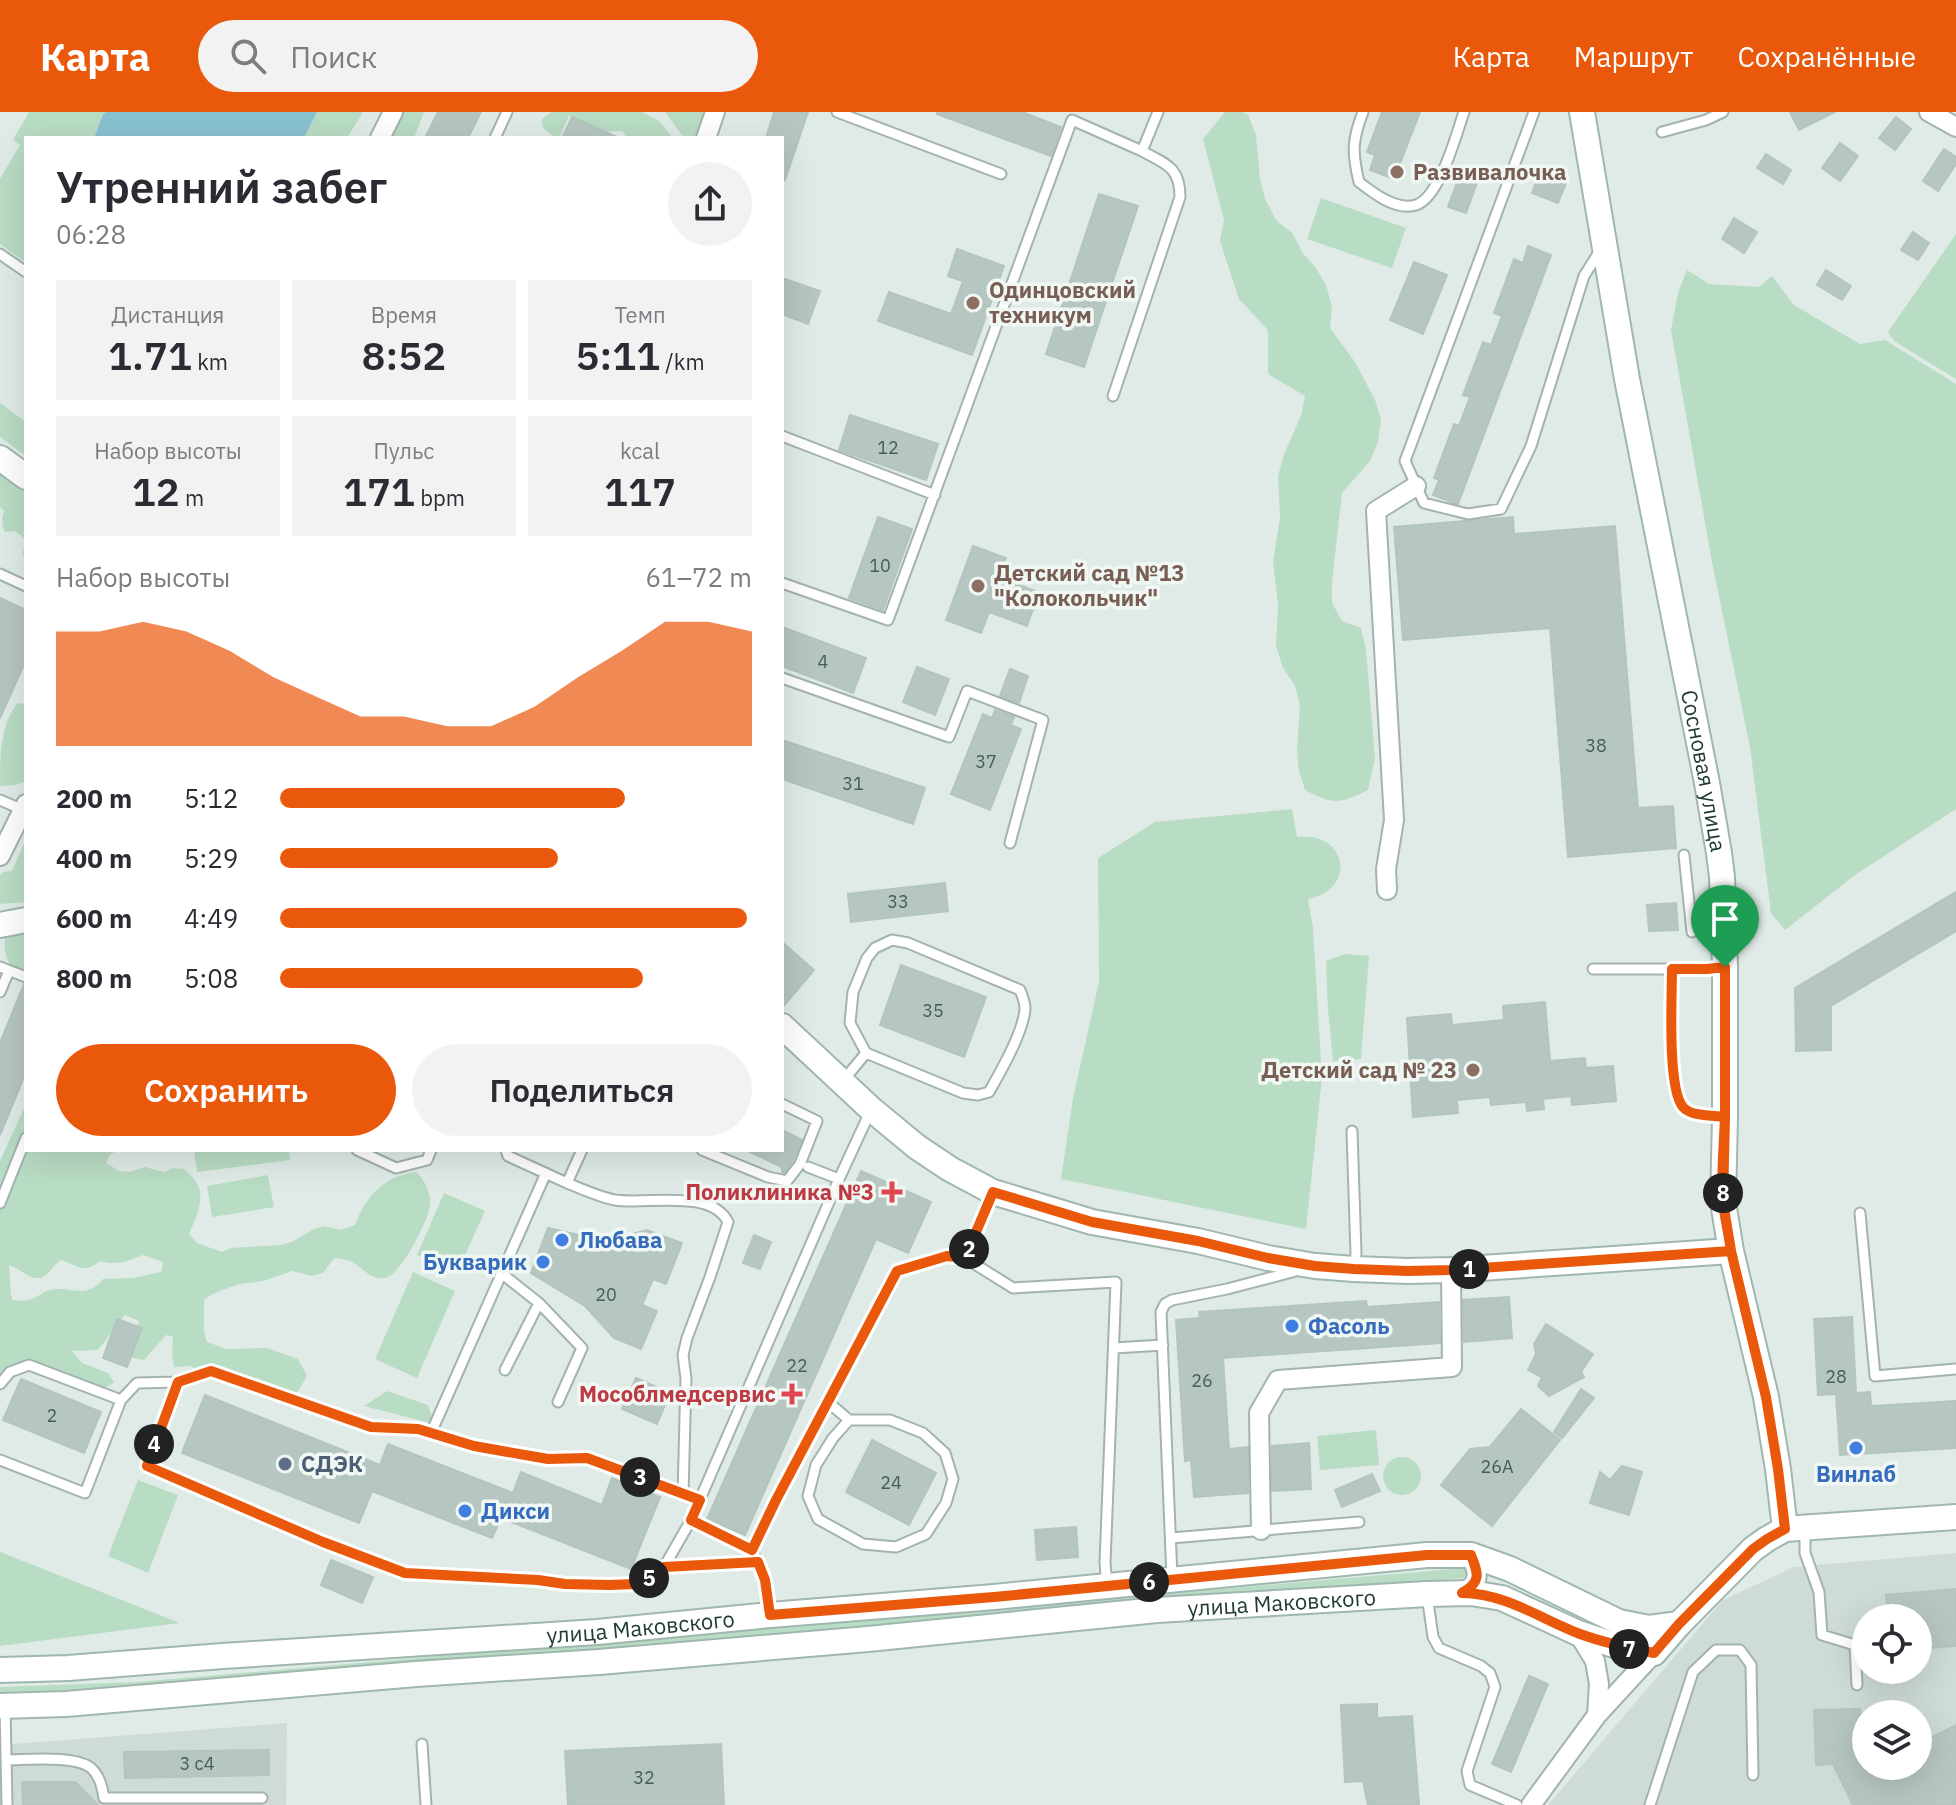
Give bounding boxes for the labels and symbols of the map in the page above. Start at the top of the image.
place label: Развивалочка [1413,157,1567,186]
marker: Развивалочка [1388,163,1406,181]
place label: Одинцовский техникум [989,275,1136,329]
marker: Одинцовский техникум [964,294,982,312]
house number: 12 [877,436,899,459]
house number: 10 [869,554,891,577]
place label: Детский сад №13 "Колокольчик" [994,558,1185,612]
marker: Детский сад №13 "Колокольчик" [969,577,987,595]
house number: 4 [818,650,829,673]
street label: Сосновая улица [1675,687,1734,854]
house number: 38 [1585,734,1607,757]
house number: 37 [975,750,997,773]
house number: 31 [842,772,864,795]
pin [1691,885,1759,967]
house number: 33 [887,890,909,913]
house number: 35 [922,999,944,1022]
place label: Детский сад № 23 [1261,1055,1457,1084]
marker: Детский сад № 23 [1464,1061,1482,1079]
pin: 8 [1703,1173,1743,1213]
place label: Поликлиника №3 [685,1177,874,1206]
marker: Поликлиника №3 [881,1181,903,1203]
place label: Любава [578,1225,663,1254]
pin: 2 [949,1229,989,1269]
marker: Любава [553,1231,571,1249]
place label: Букварик [423,1247,527,1276]
pin: 1 [1449,1249,1489,1289]
marker: Букварик [534,1253,552,1271]
house number: 20 [595,1283,617,1306]
place label: Фасоль [1308,1311,1390,1340]
marker: Фасоль [1283,1317,1301,1335]
house number: 22 [786,1354,808,1377]
house number: 28 [1825,1365,1847,1388]
house number: 26 [1191,1369,1213,1392]
place label: Мособлмедсервис [579,1379,776,1408]
marker: Мособлмедсервис [783,1385,801,1403]
house number: 2 [47,1404,57,1427]
pin: 4 [134,1424,174,1464]
marker: Винлаб [1847,1439,1865,1457]
place label: СДЭК [301,1449,363,1478]
marker: СДЭК [276,1455,294,1473]
house number: 26А [1480,1455,1514,1478]
pin: 3 [620,1457,660,1497]
place label: Винлаб [1816,1459,1896,1488]
house number: 24 [880,1471,902,1494]
place label: Дикси [481,1496,550,1525]
marker: Дикси [456,1502,474,1520]
pin: 5 [629,1558,669,1598]
pin: 6 [1129,1562,1169,1602]
street label: улица Маковского [1187,1582,1377,1622]
street label: улица Маковского [545,1604,736,1649]
pin: 7 [1609,1629,1649,1669]
house number: 3 с4 [180,1752,215,1775]
house number: 32 [633,1766,655,1789]

